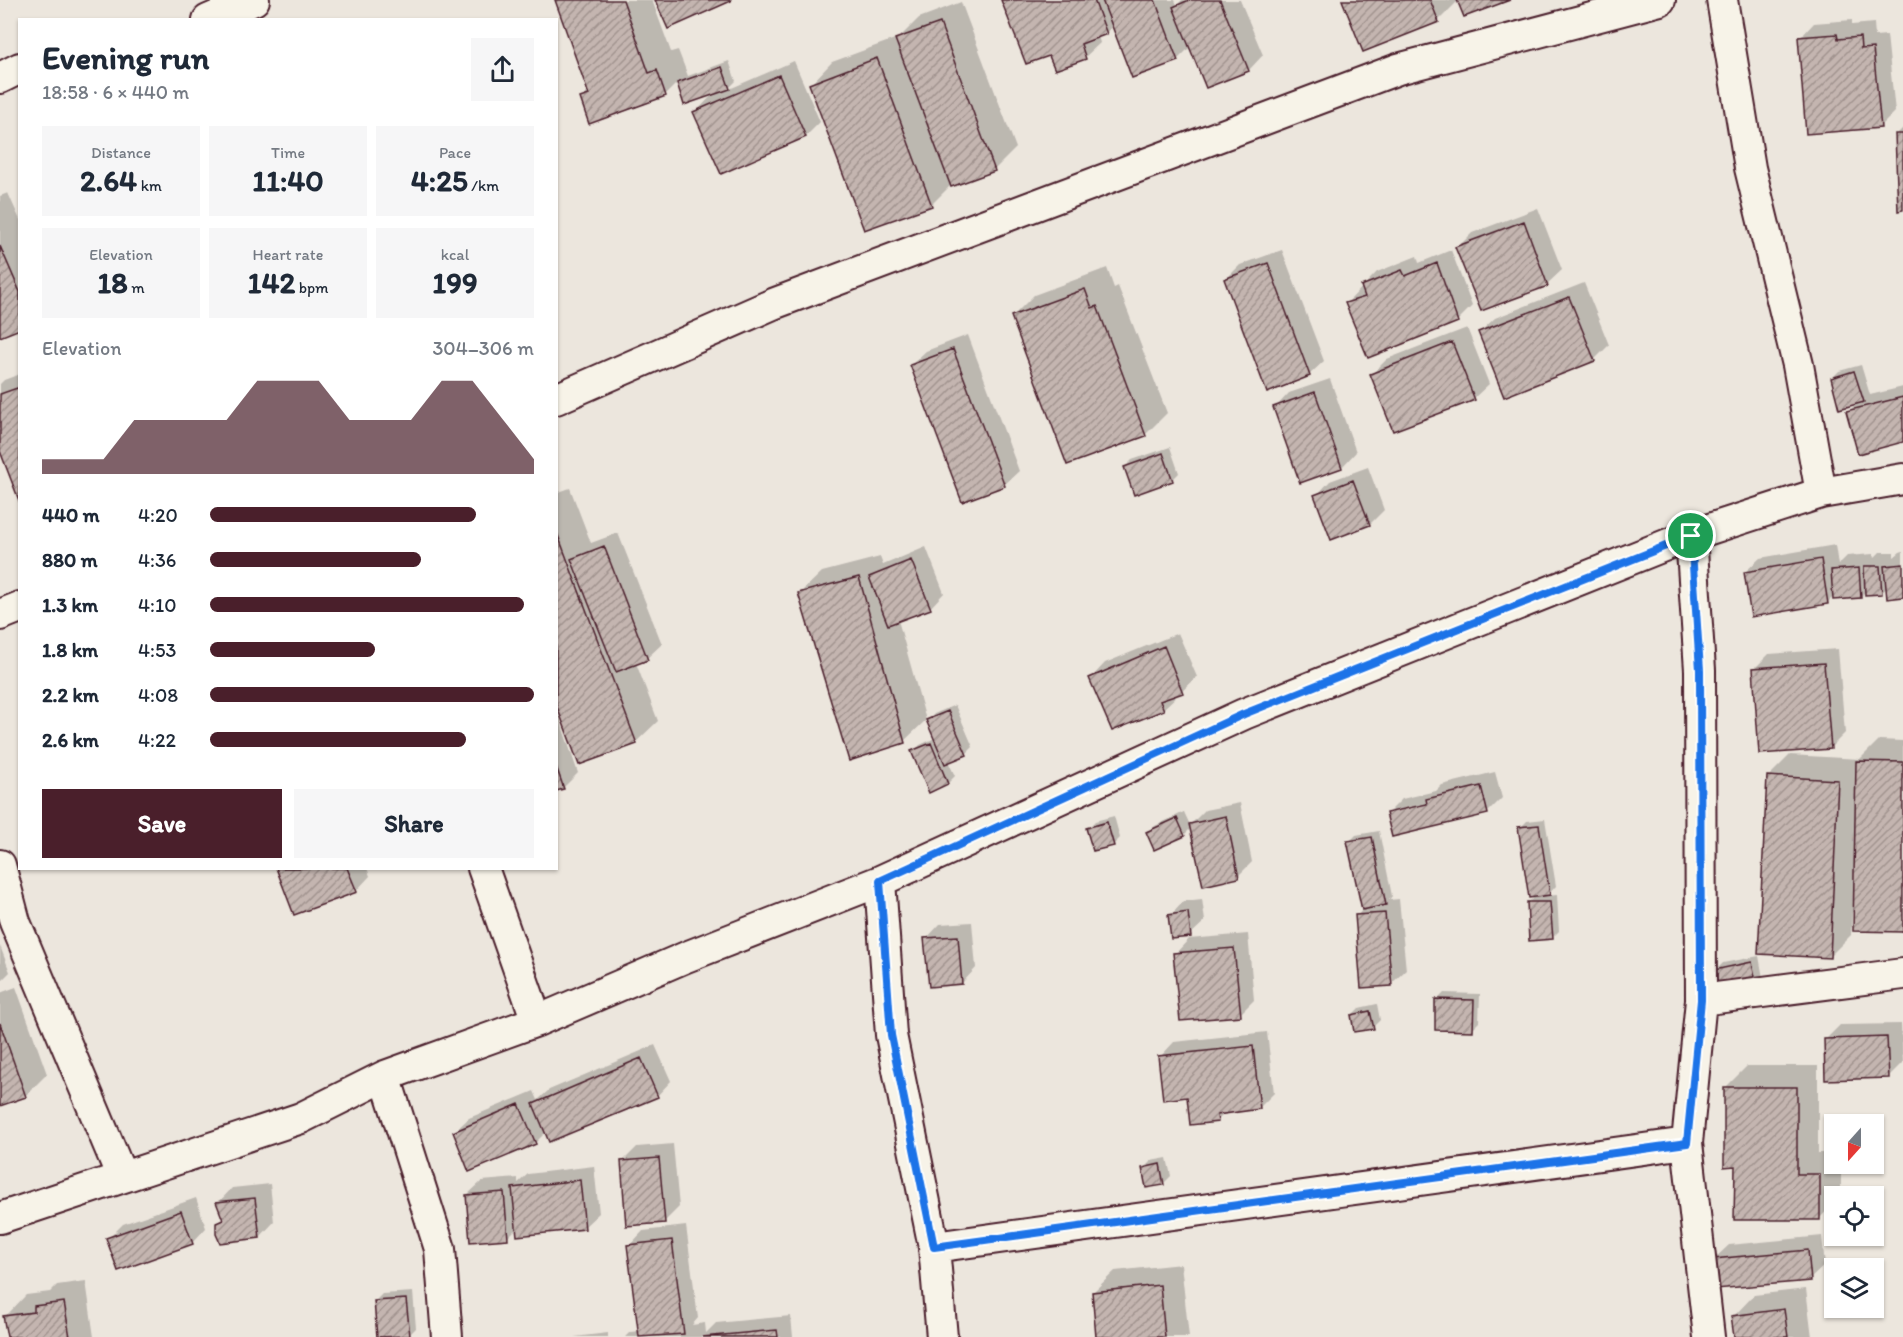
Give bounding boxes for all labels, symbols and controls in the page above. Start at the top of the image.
text: Evening run [42,38,209,77]
button: share [471,38,534,101]
text: 18:58 · 6 × 440 m [42,80,189,104]
text: Distance [91,143,151,162]
text: Time [271,143,305,162]
text: Pace [439,143,471,162]
text: 2.64 [80,162,137,199]
text: 11:40 [252,162,324,199]
text: 4:25 [411,162,468,199]
text: km [137,176,162,195]
text: /km [468,176,499,195]
text: Elevation [89,245,153,264]
text: Heart rate [253,245,323,264]
text: kcal [441,245,469,264]
text: 18 [97,264,128,301]
text: 142 [247,264,295,301]
text: 199 [432,264,478,301]
text: m [128,278,145,297]
text: bpm [295,278,329,297]
text: Elevation [42,336,121,360]
text: 304–306 m [432,336,534,360]
text: 440 m [42,503,100,527]
text: 4:20 [138,503,178,527]
pin [1665,510,1716,561]
icon: arrive [1674,519,1707,552]
text: 880 m [42,548,98,572]
text: 4:36 [138,548,176,572]
text: 1.3 km [42,593,98,617]
text: 4:10 [138,593,177,617]
text: 1.8 km [42,638,98,662]
text: 4:53 [138,638,176,662]
text: 2.2 km [42,683,99,707]
text: 4:08 [138,683,178,707]
text: 2.6 km [42,728,99,752]
text: 4:22 [138,728,176,752]
button: Save [42,789,282,858]
button: Share [294,789,534,858]
north arrow [1824,1114,1884,1174]
map controls [1824,1114,1884,1318]
button: locate [1824,1186,1884,1246]
button: layers [1824,1258,1884,1318]

